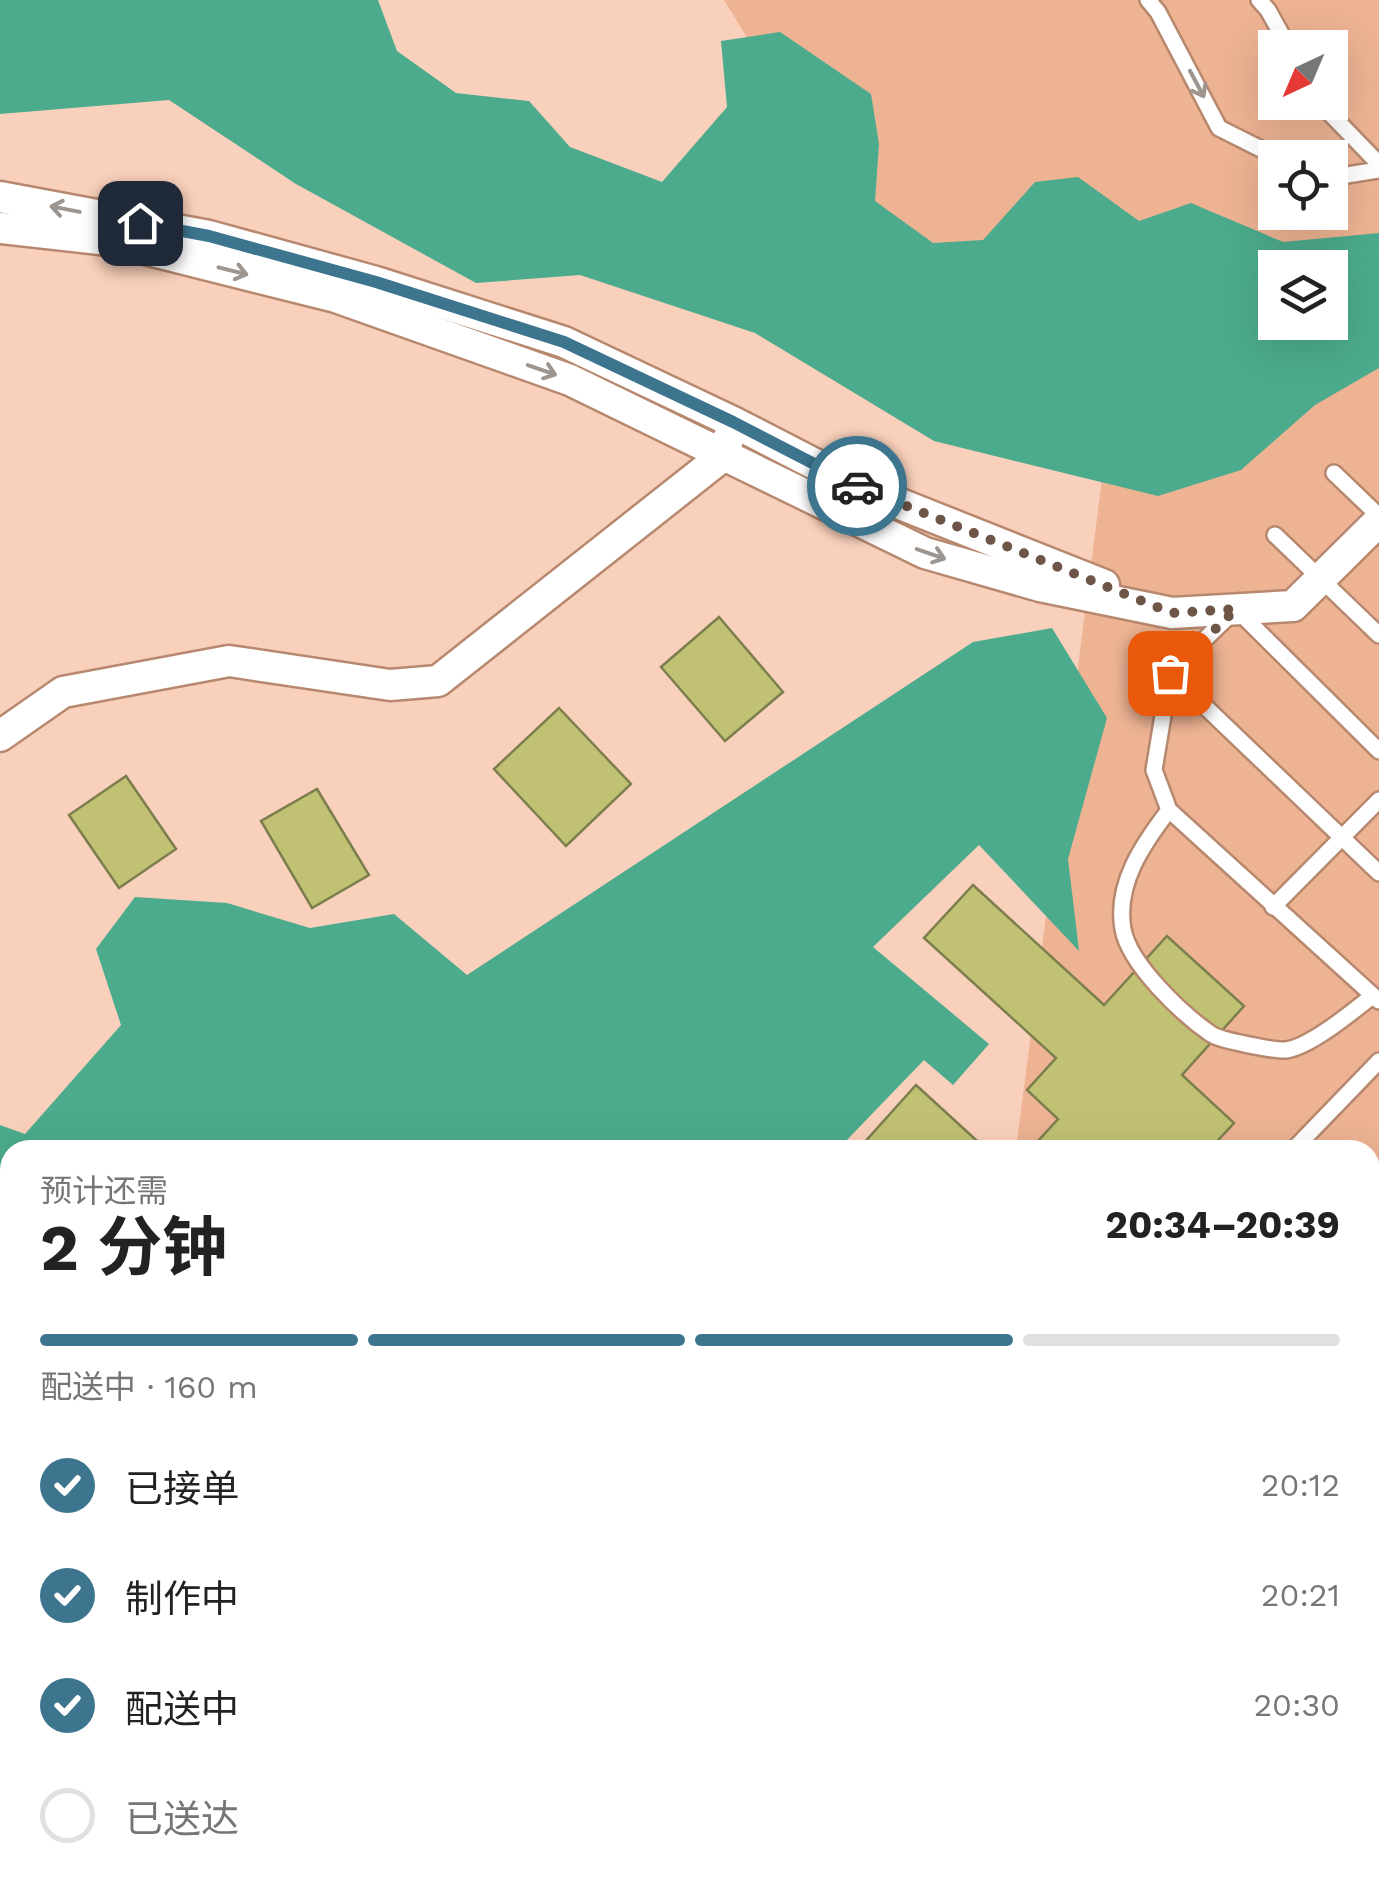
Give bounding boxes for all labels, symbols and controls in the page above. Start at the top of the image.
north arrow [1258,30,1348,120]
map controls [1258,30,1348,340]
one-way arrow [1188,68,1208,98]
button: locate [1258,140,1348,230]
pin [98,181,183,266]
icon: home [113,196,168,251]
one-way arrow [49,199,82,218]
button: layers [1258,250,1348,340]
one-way arrow [217,263,248,282]
one-way arrow [526,362,557,380]
courier [807,436,907,536]
icon: car [830,459,885,514]
one-way arrow [914,546,945,564]
pin [1128,631,1213,716]
icon: bag [1143,646,1198,701]
text: 预计还需 [40,1172,168,1210]
text: 20:34–20:39 [1105,1203,1340,1247]
text: 2 分钟 [40,1210,227,1286]
text: 配送中 · 160 m [40,1368,258,1406]
icon: check [40,1458,95,1513]
text: 20:12 [1261,1466,1340,1504]
text: 已接单 [125,1467,239,1511]
icon: check [40,1568,95,1623]
text: 20:21 [1261,1576,1340,1614]
text: 制作中 [125,1577,239,1621]
icon: check [40,1678,95,1733]
text: 20:30 [1253,1686,1340,1724]
text: 配送中 [125,1687,239,1731]
text: 已送达 [125,1797,239,1841]

